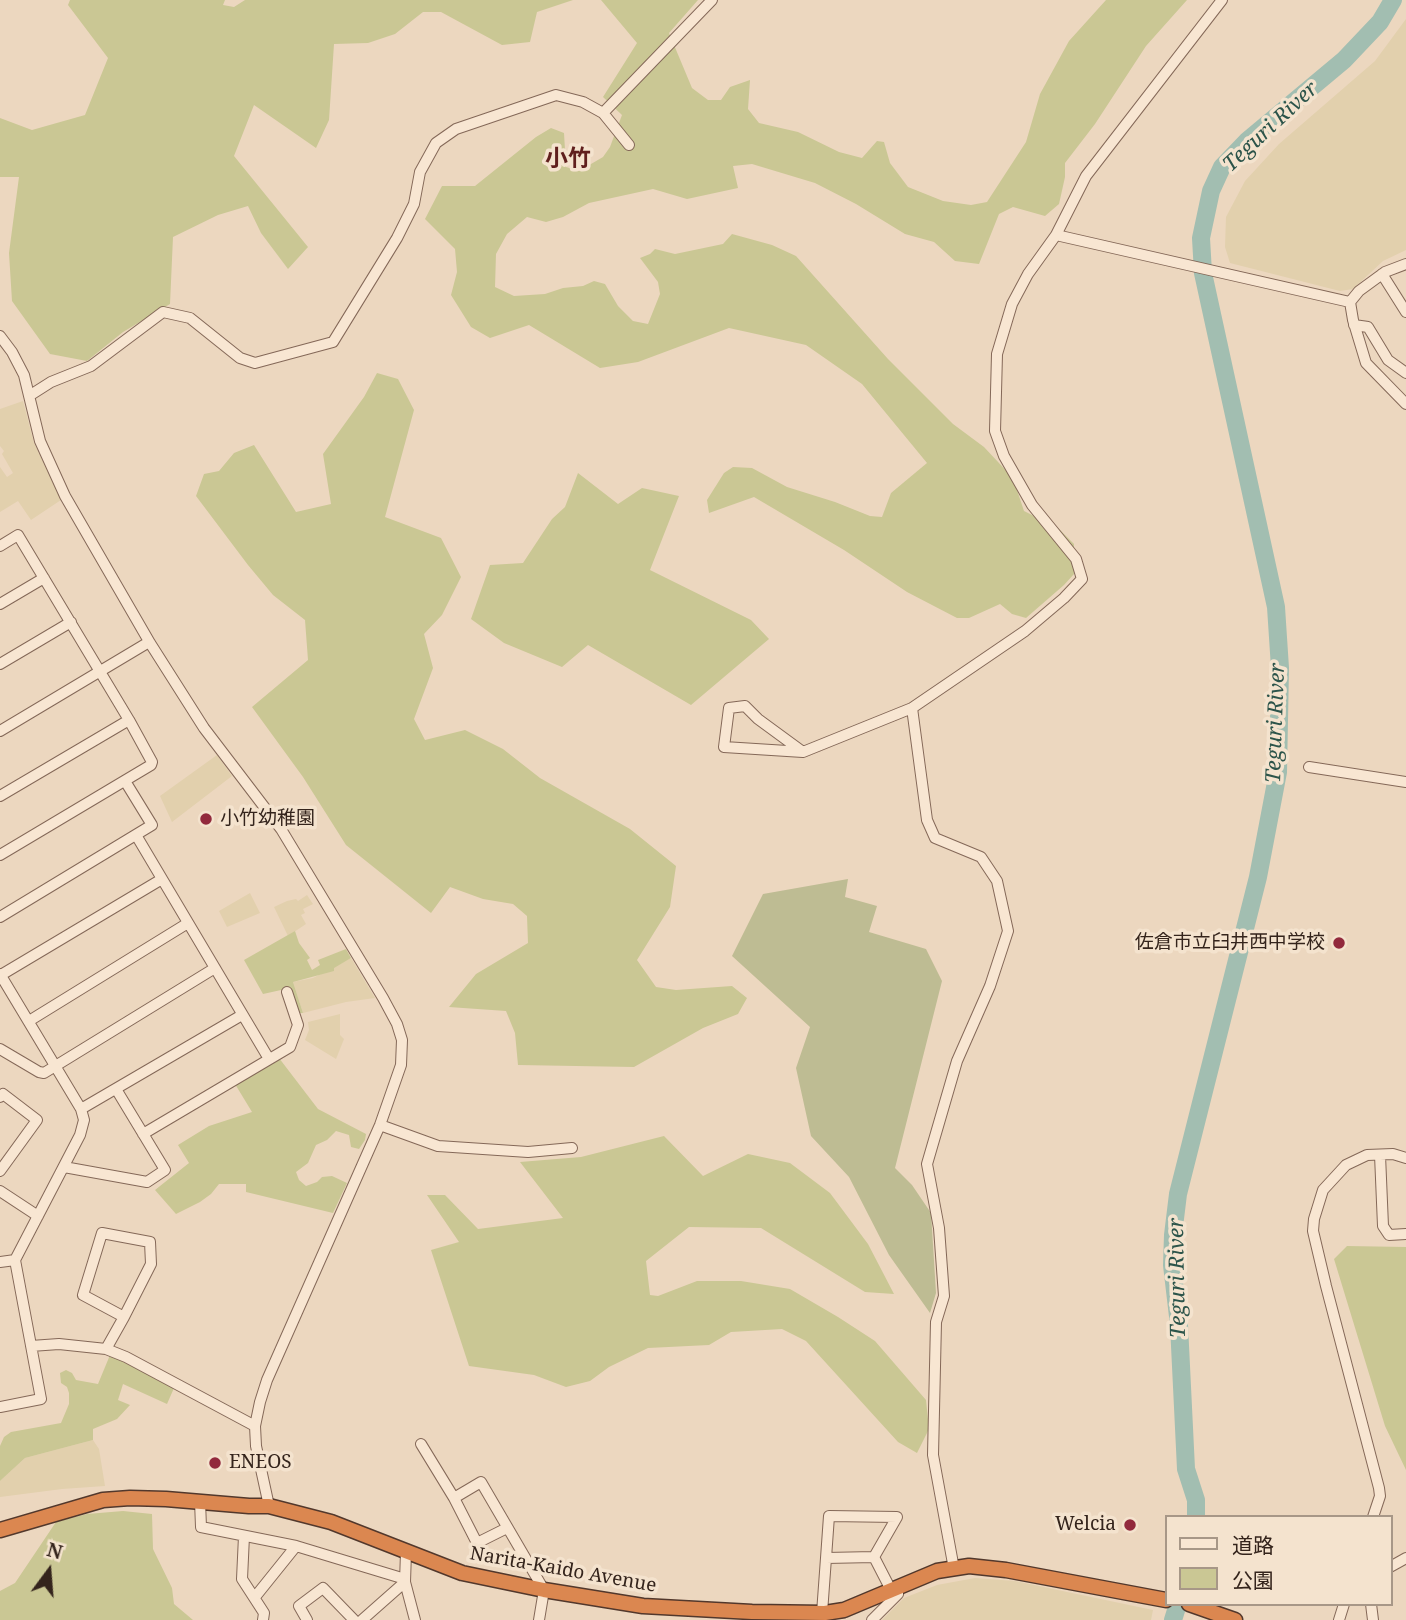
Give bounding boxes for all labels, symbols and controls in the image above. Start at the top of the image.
water label: Teguri River [1218,77,1324,177]
district label: 小竹 [545,145,591,173]
water label: Teguri River [1261,662,1291,784]
place label: 小竹幼稚園 [220,808,315,830]
marker: 小竹幼稚園 [198,811,214,827]
place label: 佐倉市立臼井西中学校 [1135,932,1325,954]
marker: 佐倉市立臼井西中学校 [1331,935,1347,951]
water label: Teguri River [1164,1218,1192,1338]
place label: ENEOS [229,1452,292,1474]
marker: ENEOS [207,1455,223,1471]
place label: Welcia [1055,1514,1116,1536]
legend [1164,1515,1392,1606]
marker: Welcia [1122,1517,1138,1533]
text: 道路 [1232,1531,1274,1559]
north arrow [14,1536,84,1606]
text: N [44,1536,66,1565]
street label: Narita-Kaido Avenue [468,1542,658,1598]
text: 公園 [1232,1566,1274,1594]

